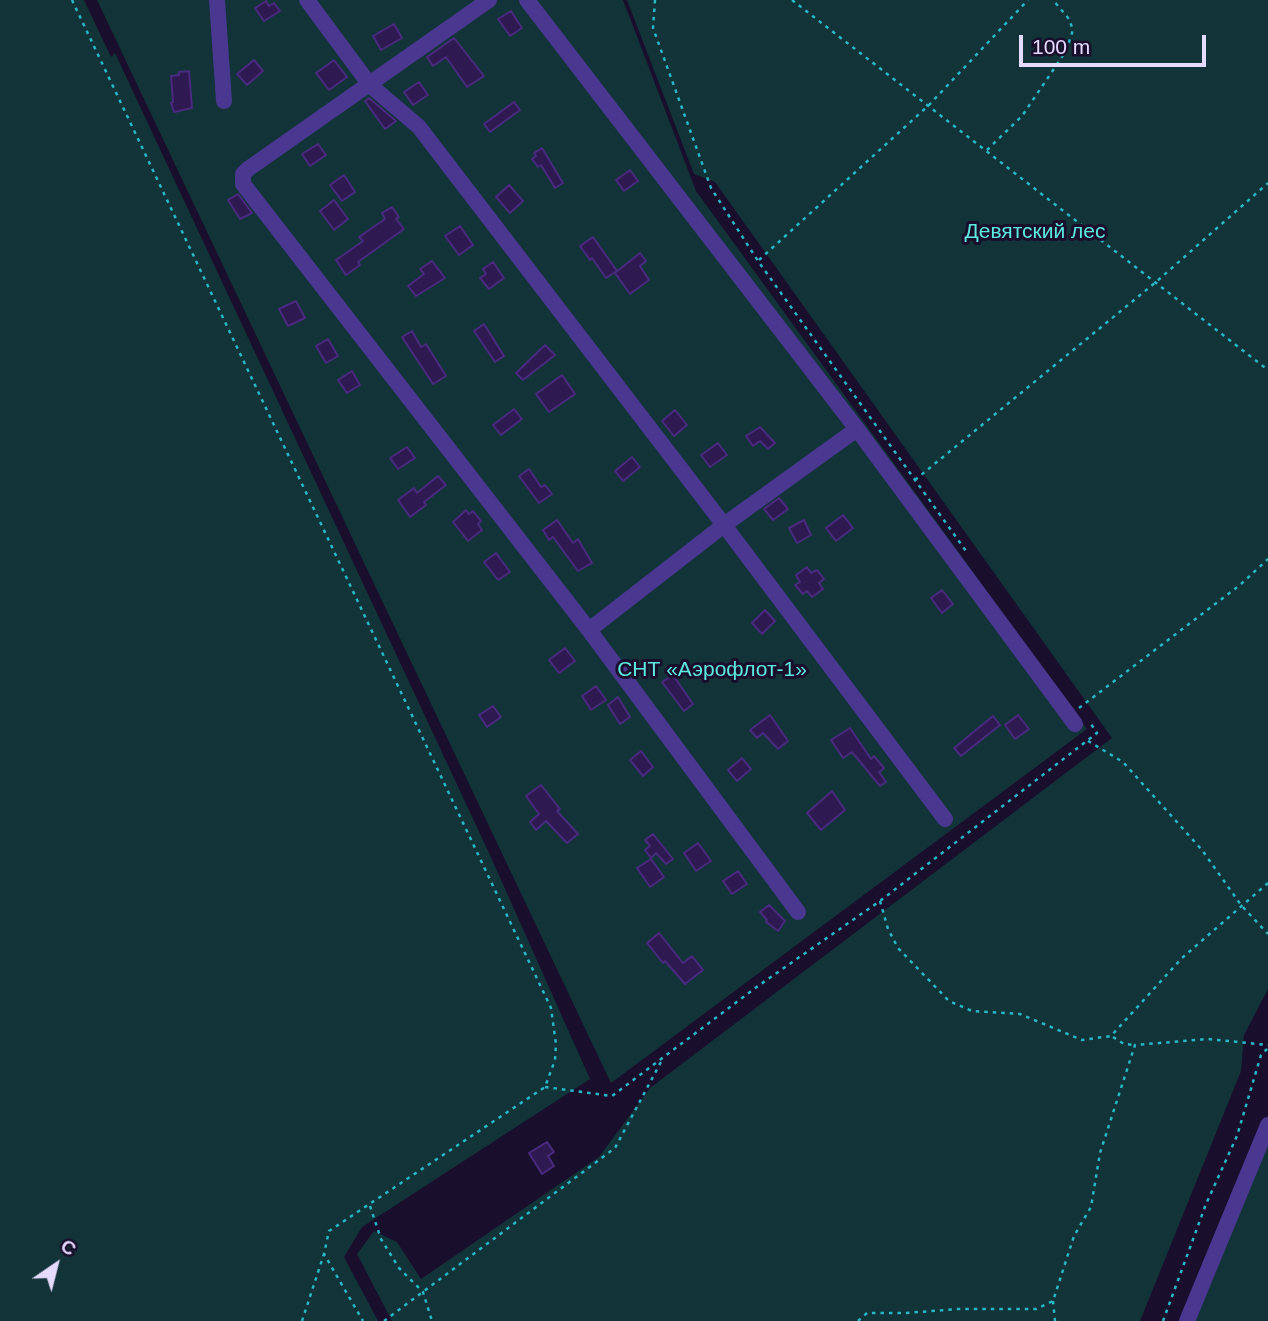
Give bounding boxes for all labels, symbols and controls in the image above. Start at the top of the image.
scale bar [1023,21,1210,65]
text: 100 m [1032,35,1090,58]
park label: Девятский лес [965,219,1105,245]
park label: СНТ «Аэрофлот-1» [617,657,807,683]
north arrow [21,1230,91,1300]
text: С [57,1235,80,1260]

